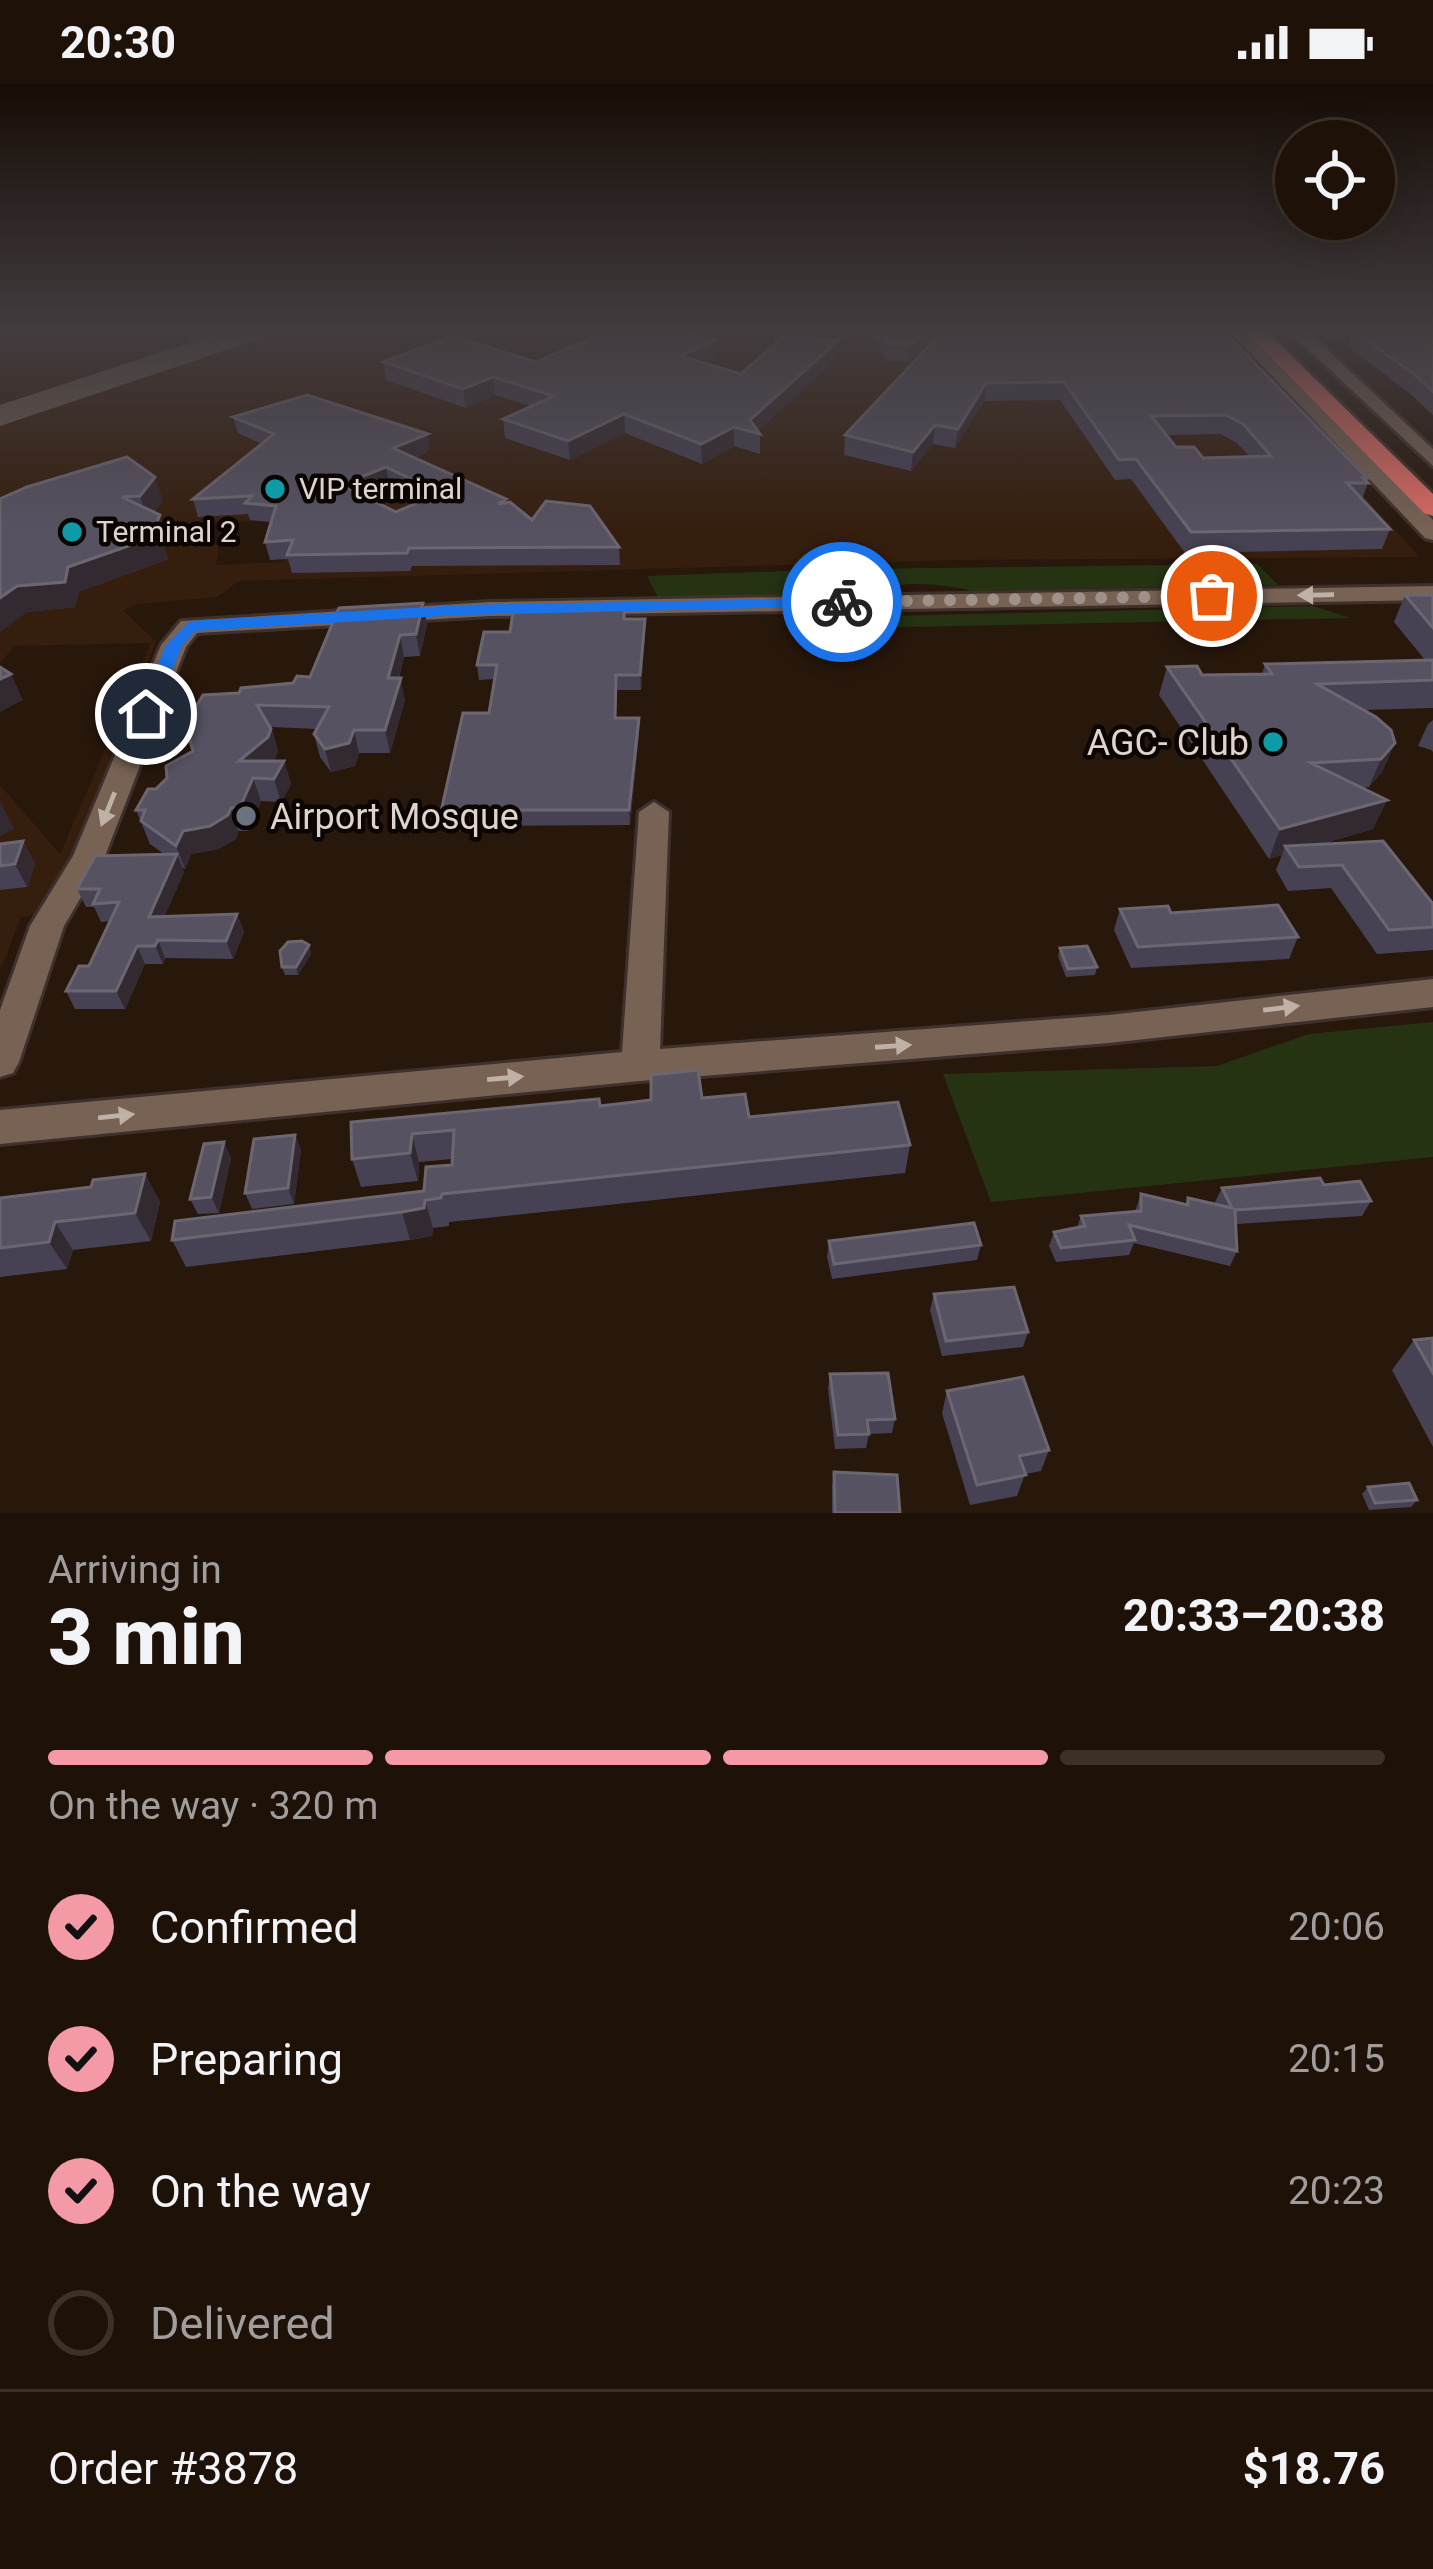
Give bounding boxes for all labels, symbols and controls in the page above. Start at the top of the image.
text: 20:30 [60,16,176,69]
map controls [1275,120,1395,240]
button: locate [1275,120,1395,240]
place label: VIP terminal [299,471,462,506]
marker: VIP terminal [262,476,288,502]
place label: Terminal 2 [96,514,237,549]
marker: Terminal 2 [59,519,85,545]
courier [782,542,902,662]
pin [1161,545,1263,647]
icon: bag [1179,563,1245,629]
icon: bike [809,569,875,635]
one-way arrow [1296,586,1334,605]
pin [95,663,197,765]
icon: home [113,681,179,747]
place label: AGC- Club [1087,722,1249,764]
marker: AGC- Club [1260,729,1286,755]
one-way arrow [98,791,117,827]
place label: Airport Mosque [270,796,519,838]
marker: Airport Mosque [233,803,259,829]
one-way arrow [1263,999,1300,1018]
one-way arrow [875,1036,912,1055]
one-way arrow [487,1068,524,1087]
one-way arrow [98,1106,136,1125]
text: Arriving in [48,1547,222,1593]
text: 20:33–20:38 [1123,1589,1385,1642]
text: 3 min [48,1592,245,1683]
text: On the way · 320 m [48,1783,379,1829]
icon: check [48,1894,114,1960]
text: Confirmed [150,1901,359,1954]
text: 20:06 [1288,1904,1385,1950]
icon: check [48,2026,114,2092]
text: Preparing [150,2033,343,2086]
text: 20:15 [1288,2036,1385,2082]
icon: check [48,2158,114,2224]
text: On the way [150,2165,371,2218]
text: 20:23 [1288,2168,1385,2214]
text: Delivered [150,2297,335,2350]
text: Order #3878 [48,2442,298,2495]
text: $18.76 [1243,2442,1385,2495]

